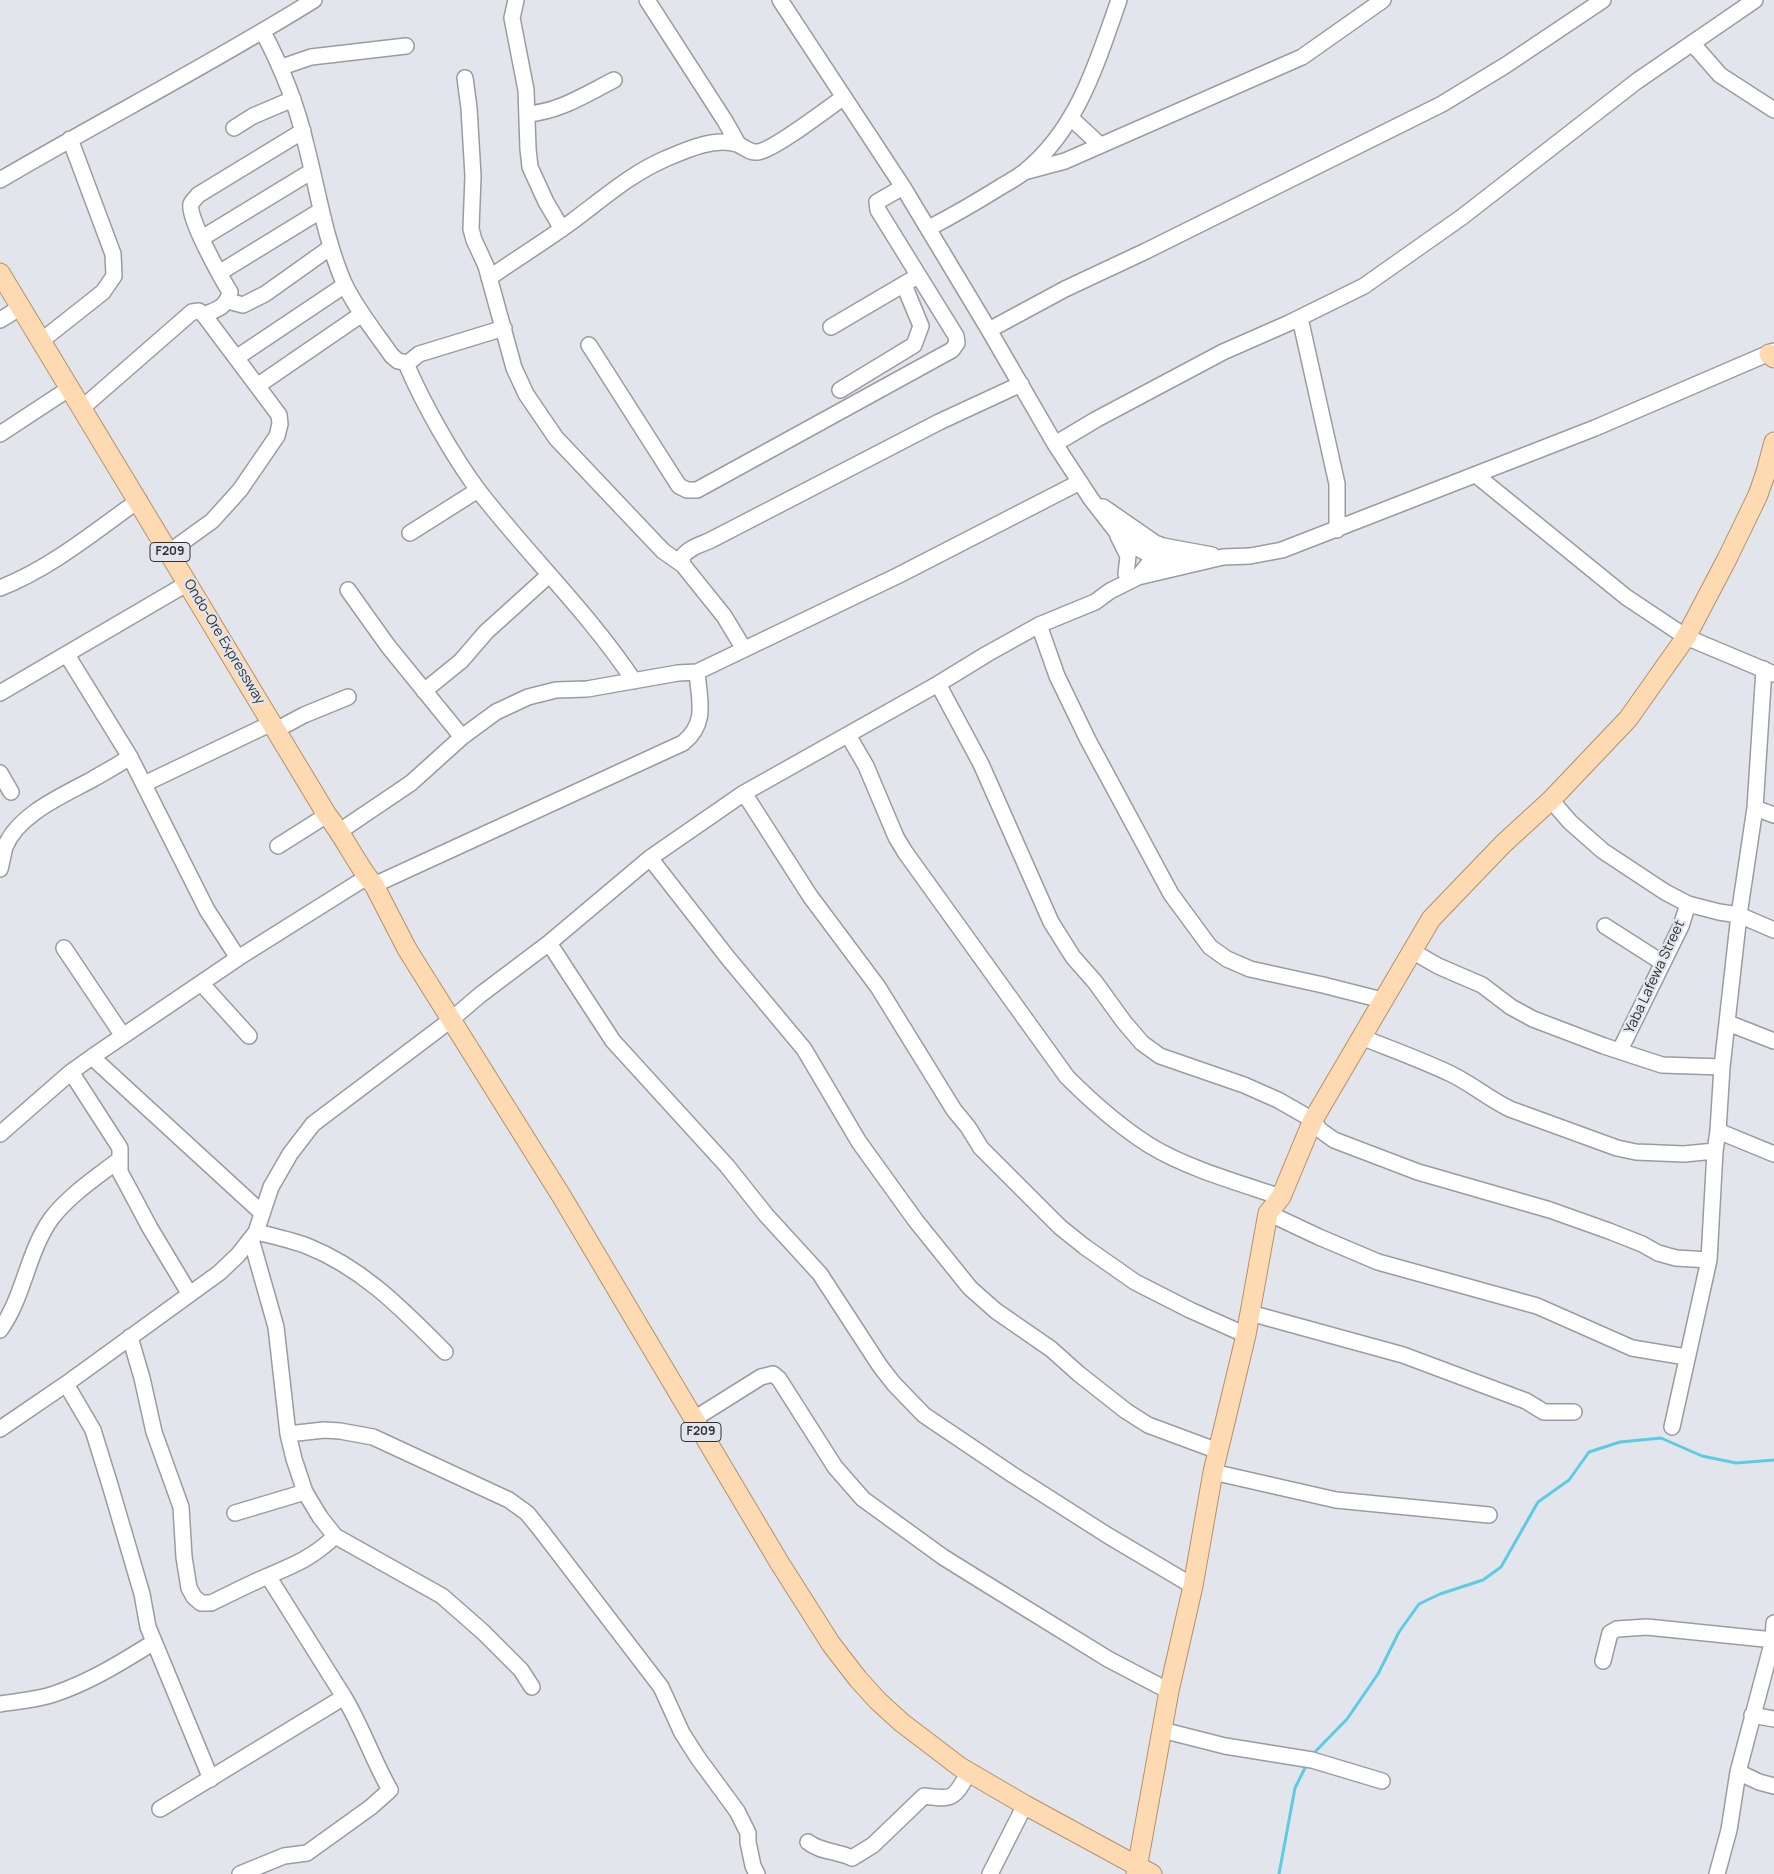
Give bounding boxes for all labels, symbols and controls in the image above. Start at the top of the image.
road number: F209 [150,542,190,562]
street label: Ondo-Ore Expressway [180,576,268,708]
street label: Yaba Lafewa Street [1621,918,1689,1036]
road number: F209 [681,1422,721,1441]

